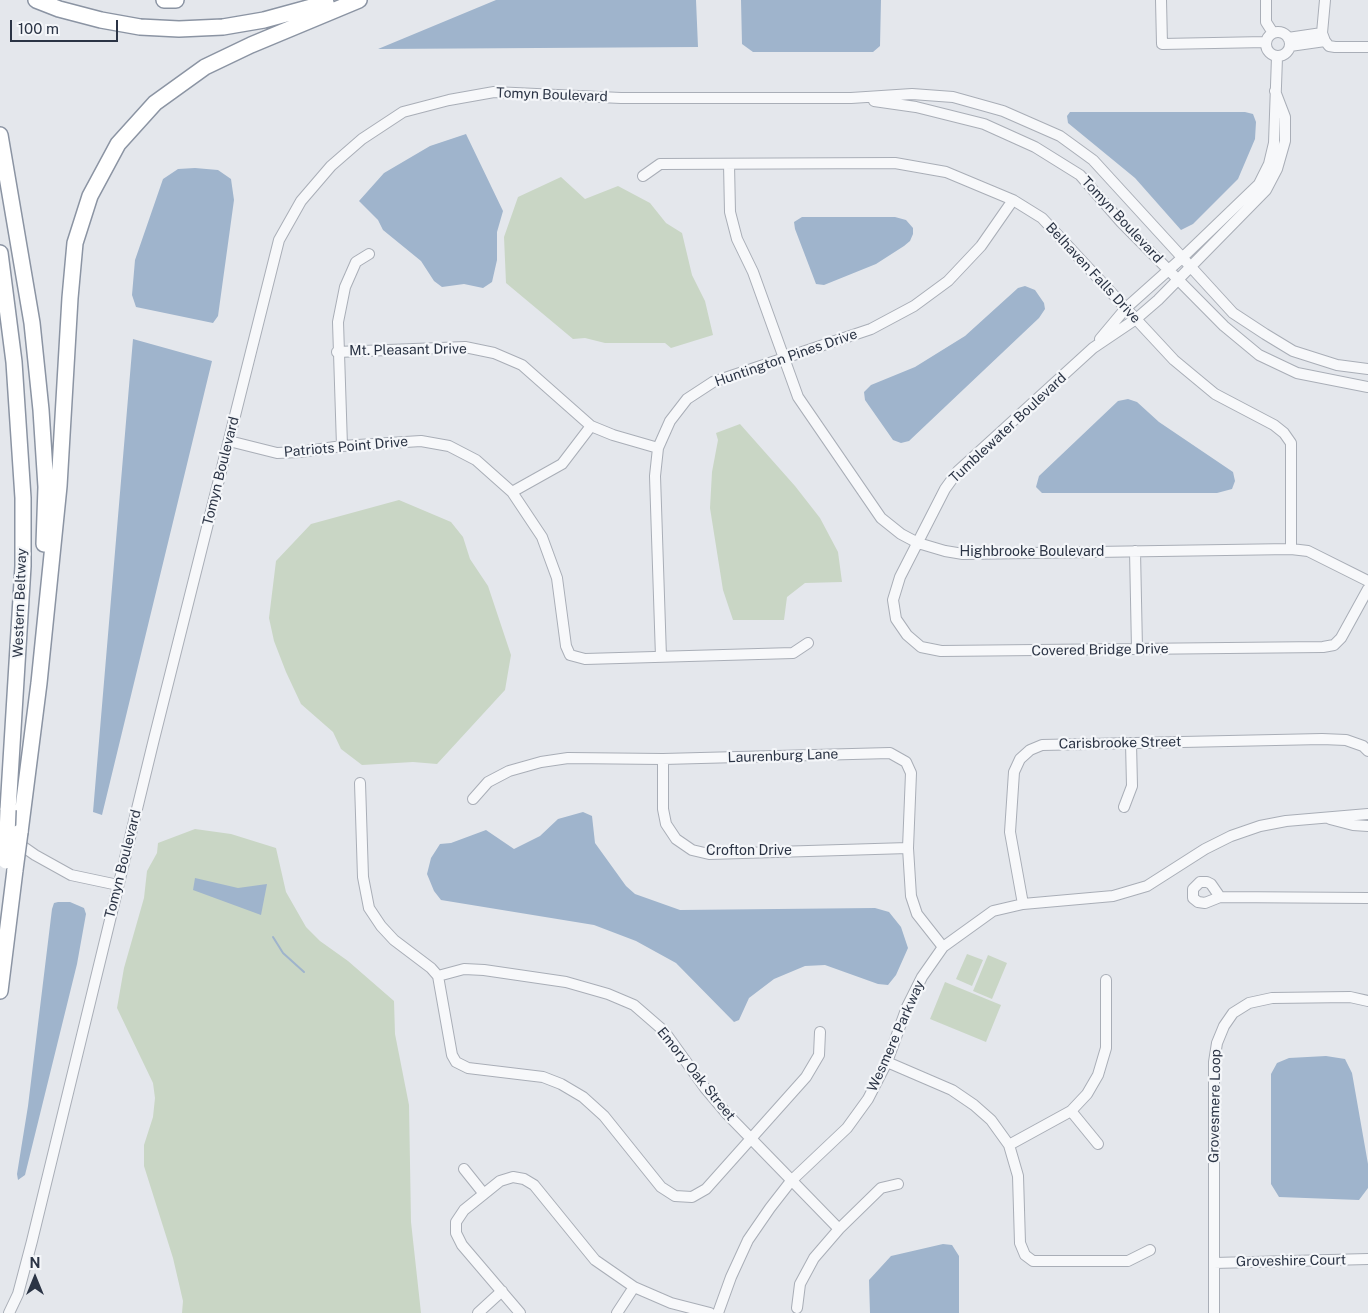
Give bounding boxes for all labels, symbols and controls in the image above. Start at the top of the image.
scale bar [12,10,120,42]
text: 100 m [18,20,59,37]
street label: Tomyn Boulevard [496,85,608,105]
street label: Tomyn Boulevard [1078,173,1166,267]
street label: Belhaven Falls Drive [1042,219,1144,327]
street label: Huntington Pines Drive [713,326,859,390]
street label: Mt. Pleasant Drive [349,341,467,359]
street label: Tumblewater Boulevard [946,369,1070,487]
street label: Tomyn Boulevard [199,415,243,527]
street label: Patriots Point Drive [283,433,409,461]
street label: Highbrooke Boulevard [960,544,1104,560]
street label: Western Beltway [10,548,30,658]
street label: Covered Bridge Drive [1031,640,1169,660]
street label: Carisbrooke Street [1059,734,1181,752]
street label: Laurenburg Lane [727,746,839,766]
street label: Tomyn Boulevard [101,808,145,920]
street label: Crofton Drive [706,843,792,859]
street label: Wesmere Parkway [864,978,928,1094]
street label: Emory Oak Street [653,1024,739,1124]
street label: Grovesmere Loop [1206,1049,1224,1163]
street label: Groveshire Court [1236,1252,1346,1270]
north arrow [10,1253,60,1303]
text: N [30,1255,40,1271]

